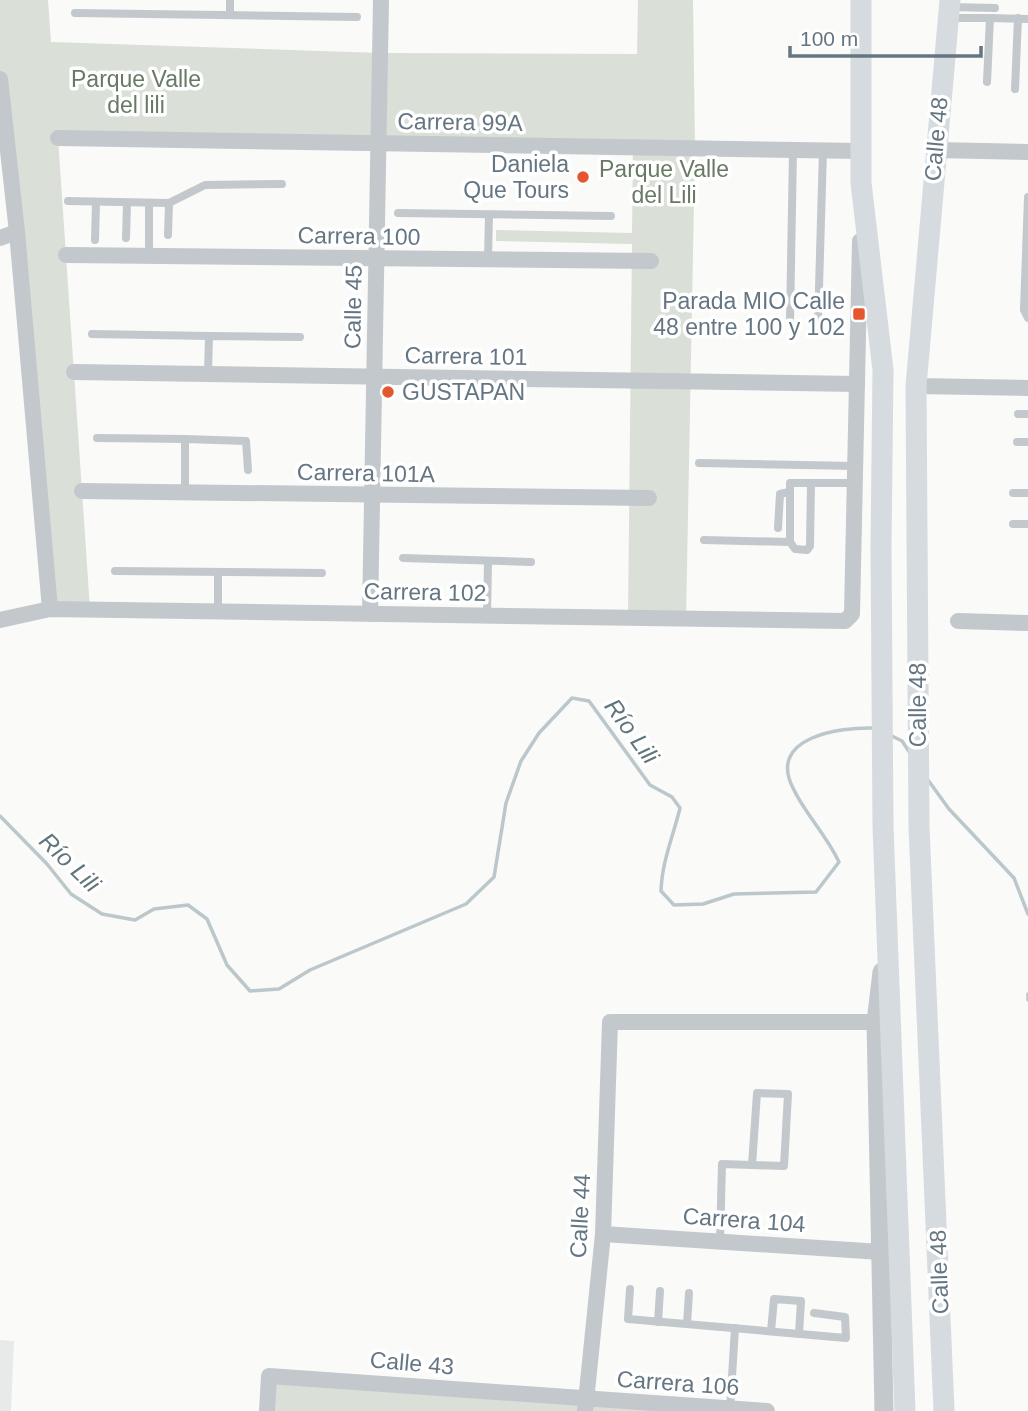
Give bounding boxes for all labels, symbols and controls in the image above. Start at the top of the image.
scale bar [790,14,981,58]
text: 100 m [800,27,858,50]
park label: Parque Valle del lili [71,66,201,118]
street label: Calle 48 [919,96,953,182]
street label: Carrera 99A [397,108,524,136]
place label: Daniela Que Tours [463,151,569,203]
park label: Parque Valle del Lili [599,156,729,208]
marker: Daniela Que Tours [575,169,591,185]
street label: Carrera 100 [297,222,421,250]
street label: Calle 45 [339,265,367,349]
place label: Parada MIO Calle 48 entre 100 y 102 [653,288,845,340]
marker: Parada MIO Calle 48 entre 100 y 102 [851,306,867,322]
street label: Carrera 101 [404,342,528,370]
place label: GUSTAPAN [402,379,525,405]
marker: GUSTAPAN [380,384,396,400]
street label: Carrera 101A [297,459,436,487]
street label: Carrera 102 [363,578,487,606]
street label: Calle 48 [905,663,931,747]
water label: Río Lili [600,693,665,769]
water label: Río Lili [34,827,106,898]
street label: Calle 44 [565,1173,595,1259]
street label: Carrera 104 [682,1203,806,1237]
street label: Calle 48 [925,1229,953,1315]
street label: Calle 43 [369,1346,455,1380]
street label: Carrera 106 [616,1366,740,1400]

